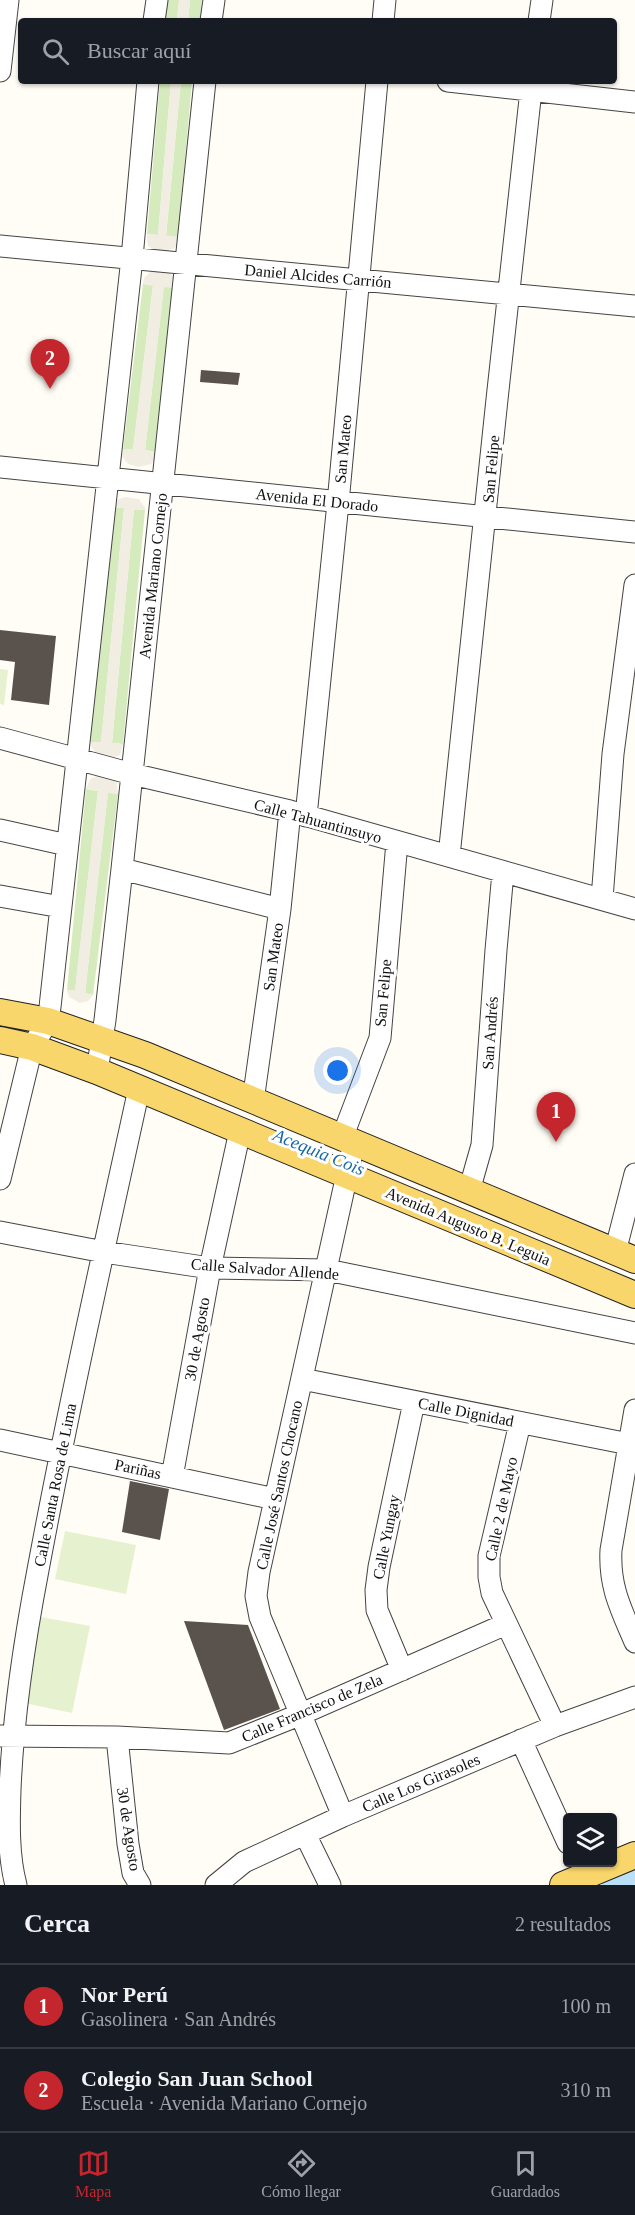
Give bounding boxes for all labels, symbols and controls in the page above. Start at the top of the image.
search box [18,18,617,84]
icon: search [39,35,72,68]
text: Buscar aquí [87,38,191,63]
street label: Daniel Alcides Carrión [244,261,392,291]
pin: 2 [31,340,70,389]
street label: San Mateo [332,414,354,484]
street label: San Felipe [480,434,503,504]
street label: Avenida El Dorado [255,485,379,515]
street label: Avenida Mariano Cornejo [136,492,171,660]
street label: Calle Tahuantinsuyo [252,796,384,847]
street label: San Mateo [260,922,286,992]
street label: San Felipe [372,958,395,1028]
street label: San Andrés [479,996,501,1070]
your location [323,1056,352,1085]
pin: 1 [536,1092,576,1142]
water label: Acequia Cois [270,1124,367,1179]
street label: Avenida Augusto B. Leguia [383,1184,553,1269]
street label: Calle Salvador Allende [190,1255,340,1283]
street label: 30 de Agosto [181,1296,214,1382]
street label: Calle Dignidad [416,1394,515,1431]
street label: Calle José Santos Chocano [253,1399,305,1571]
street label: Calle Santa Rosa de Lima [31,1402,79,1568]
street label: Calle 2 de Mayo [482,1455,521,1563]
street label: Pariñas [113,1456,163,1482]
street label: Calle Yungay [369,1493,404,1581]
street label: Calle Francisco de Zela [239,1671,385,1745]
street label: Calle Los Girasoles [360,1751,482,1815]
street label: 30 de Agosto [113,1786,144,1872]
map controls [563,1813,617,1867]
button: layers [563,1813,617,1867]
text: Cerca [24,1909,90,1938]
text: 2 resultados [515,1913,611,1935]
text: Nor Perú [81,1982,168,2007]
text: 1 [39,1995,49,2017]
text: 100 m [560,1995,611,2017]
text: Gasolinera · San Andrés [81,2008,276,2030]
text: Colegio San Juan School [81,2066,313,2091]
text: 2 [39,2079,49,2101]
text: 310 m [560,2079,611,2101]
text: Escuela · Avenida Mariano Cornejo [81,2092,367,2114]
tab: Mapa [75,2147,111,2201]
tab: Cómo llegar [261,2147,341,2201]
tab: Guardados [491,2147,560,2201]

